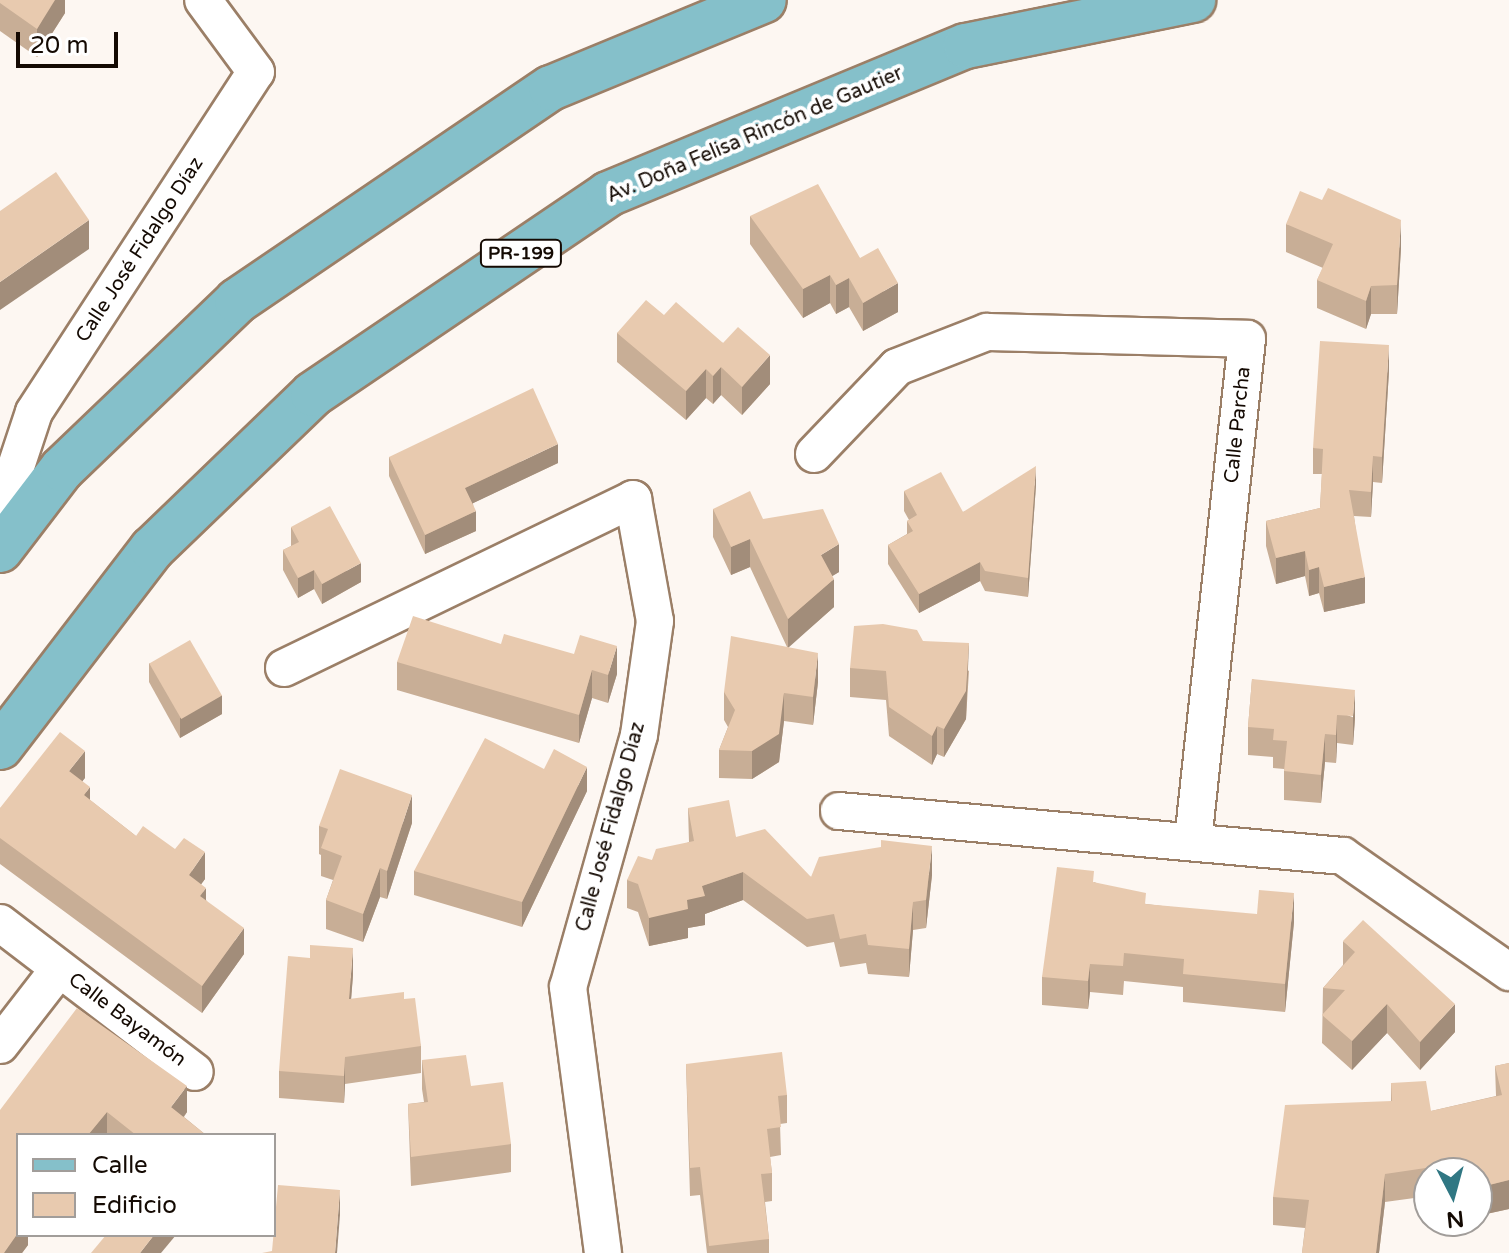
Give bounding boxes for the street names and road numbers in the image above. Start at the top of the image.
street label: Av. Doña Felisa Rincón de Gautier [603,62,907,208]
street label: Calle José Fidalgo Díaz [71,153,209,347]
road number: PR-199 [479,239,563,267]
street label: Calle Parcha [1220,365,1256,485]
street label: Calle José Fidalgo Díaz [571,720,651,934]
street label: Calle Bayamón [63,968,191,1072]

